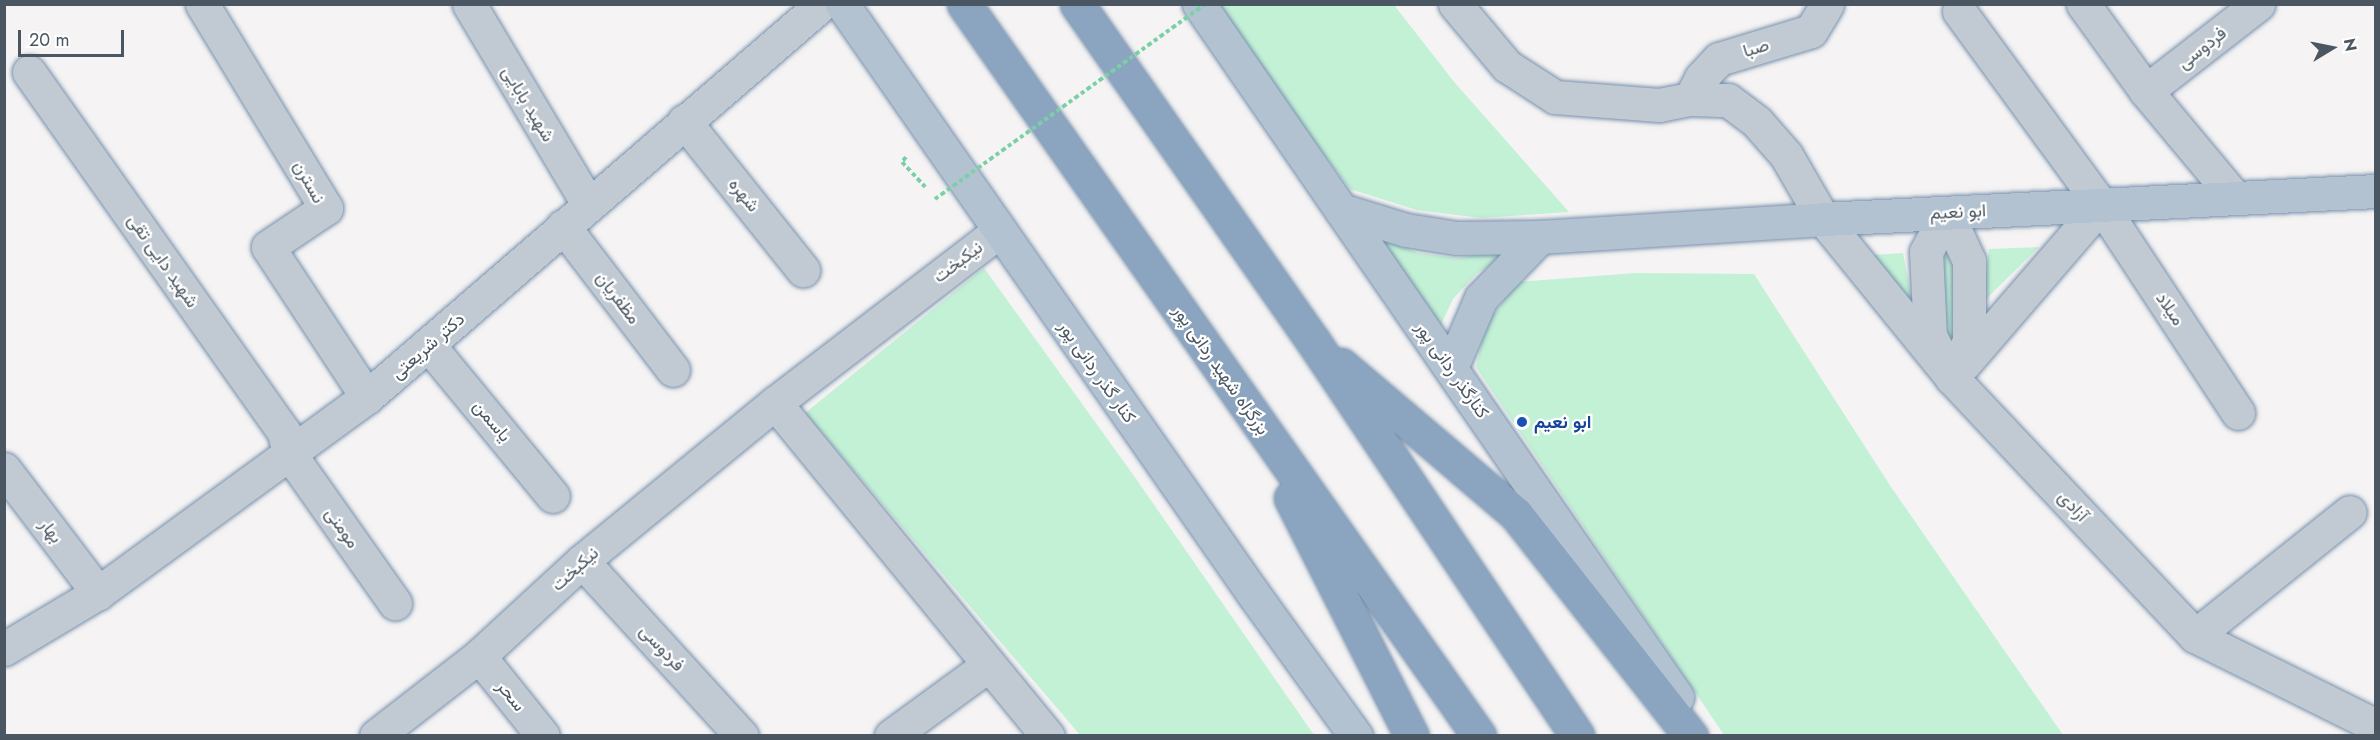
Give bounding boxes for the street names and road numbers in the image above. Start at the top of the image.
street label: فردوسی [2173,22,2231,74]
street label: صبا [1740,34,1772,62]
street label: شهید بابایی [497,62,559,146]
street label: نسترن [289,157,329,207]
street label: شهره [724,174,764,216]
street label: ابو نعیم [1929,200,1987,224]
street label: شهید دایی تقی [123,210,203,312]
street label: نیکبخت [929,236,987,288]
street label: مظفریان [591,267,645,329]
street label: میلاد [2151,288,2189,330]
street label: بزرگراه شهید ردانی پور [1168,301,1274,439]
street label: دکتر شریعتی [387,308,469,384]
street label: کنار گذر ردانی پور [1054,317,1140,427]
street label: کنارگذر ردانی پور [1411,318,1493,422]
street label: یاسمن [468,396,516,446]
street label: آزادی [2053,486,2093,526]
street label: مومنی [320,503,364,553]
street label: بهار [35,514,67,548]
street label: نیکبخت [547,542,603,596]
street label: فردوسی [635,620,689,676]
street label: سحر [492,676,530,716]

